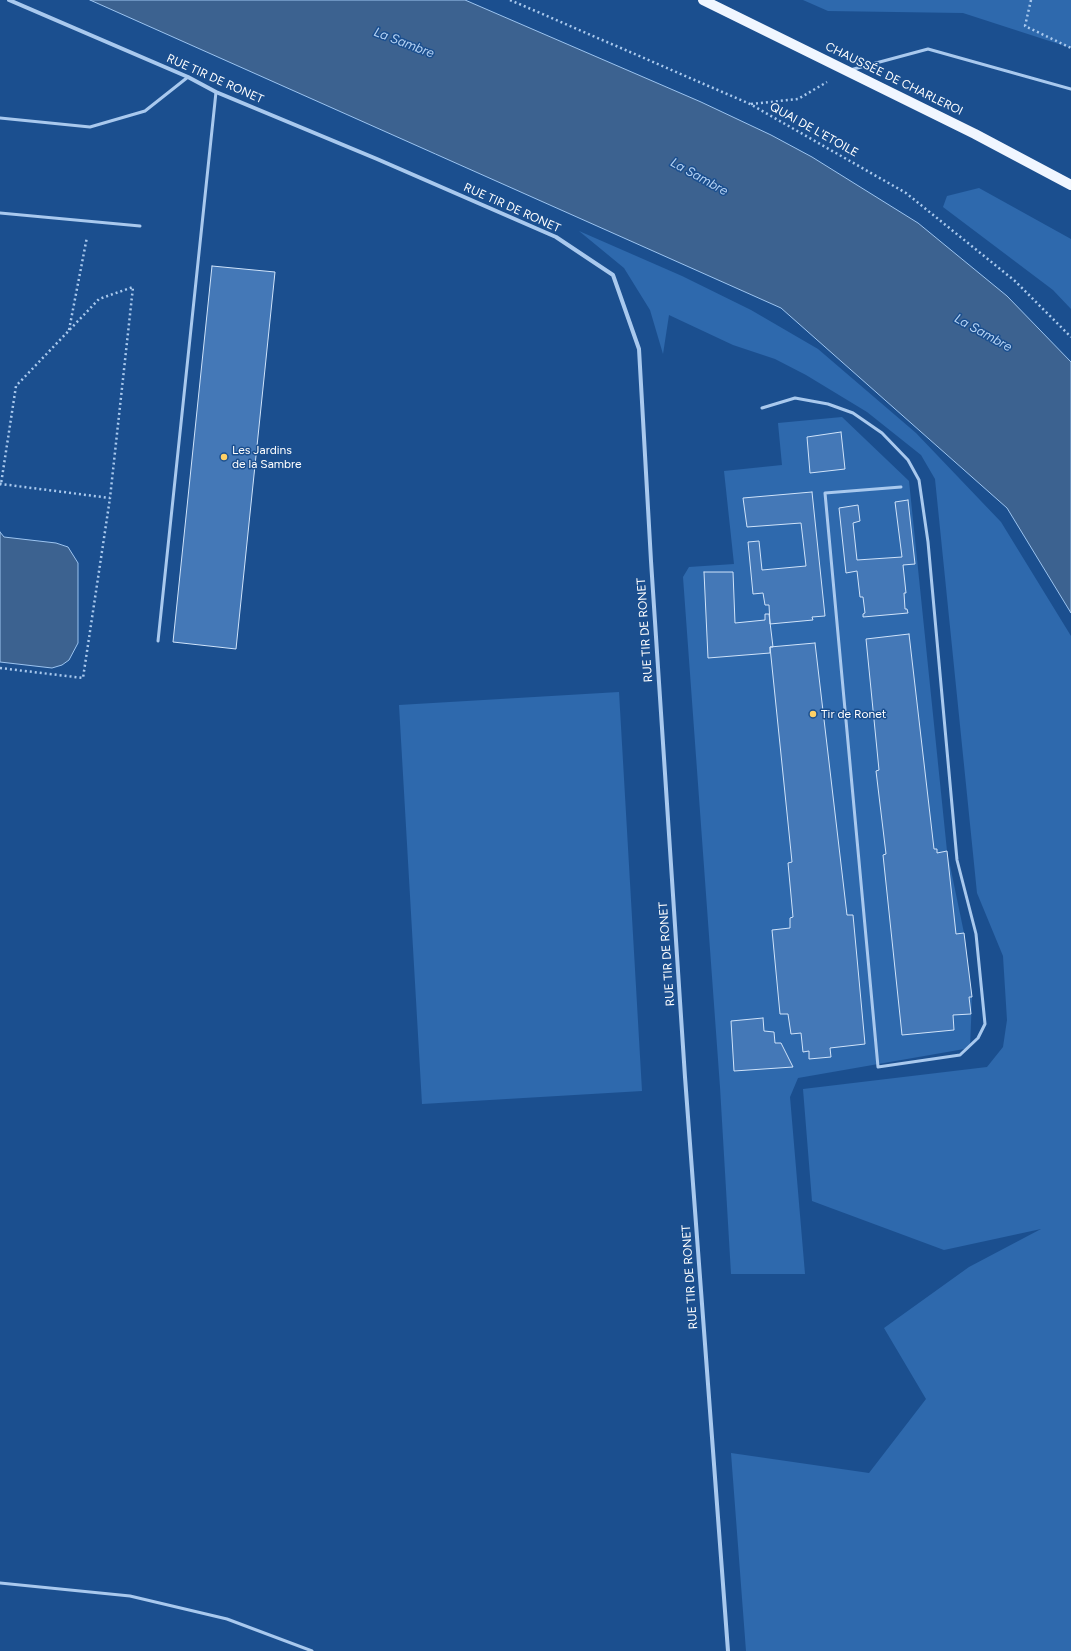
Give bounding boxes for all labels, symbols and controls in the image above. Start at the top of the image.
water label: La Sambre [372,24,436,62]
street label: CHAUSSÉE DE CHARLEROI [823,39,965,119]
street label: RUE TIR DE RONET [164,51,266,107]
street label: QUAI DE L'ETOILE [767,100,861,160]
water label: La Sambre [667,155,731,199]
street label: RUE TIR DE RONET [461,180,563,236]
water label: La Sambre [951,311,1015,355]
place label: Les Jardins de la Sambre [232,443,302,471]
marker: Les Jardins de la Sambre [219,452,229,462]
street label: RUE TIR DE RONET [634,577,656,683]
place label: Tir de Ronet [821,707,886,721]
marker: Tir de Ronet [808,709,818,719]
street label: RUE TIR DE RONET [656,901,678,1007]
street label: RUE TIR DE RONET [679,1224,701,1330]

